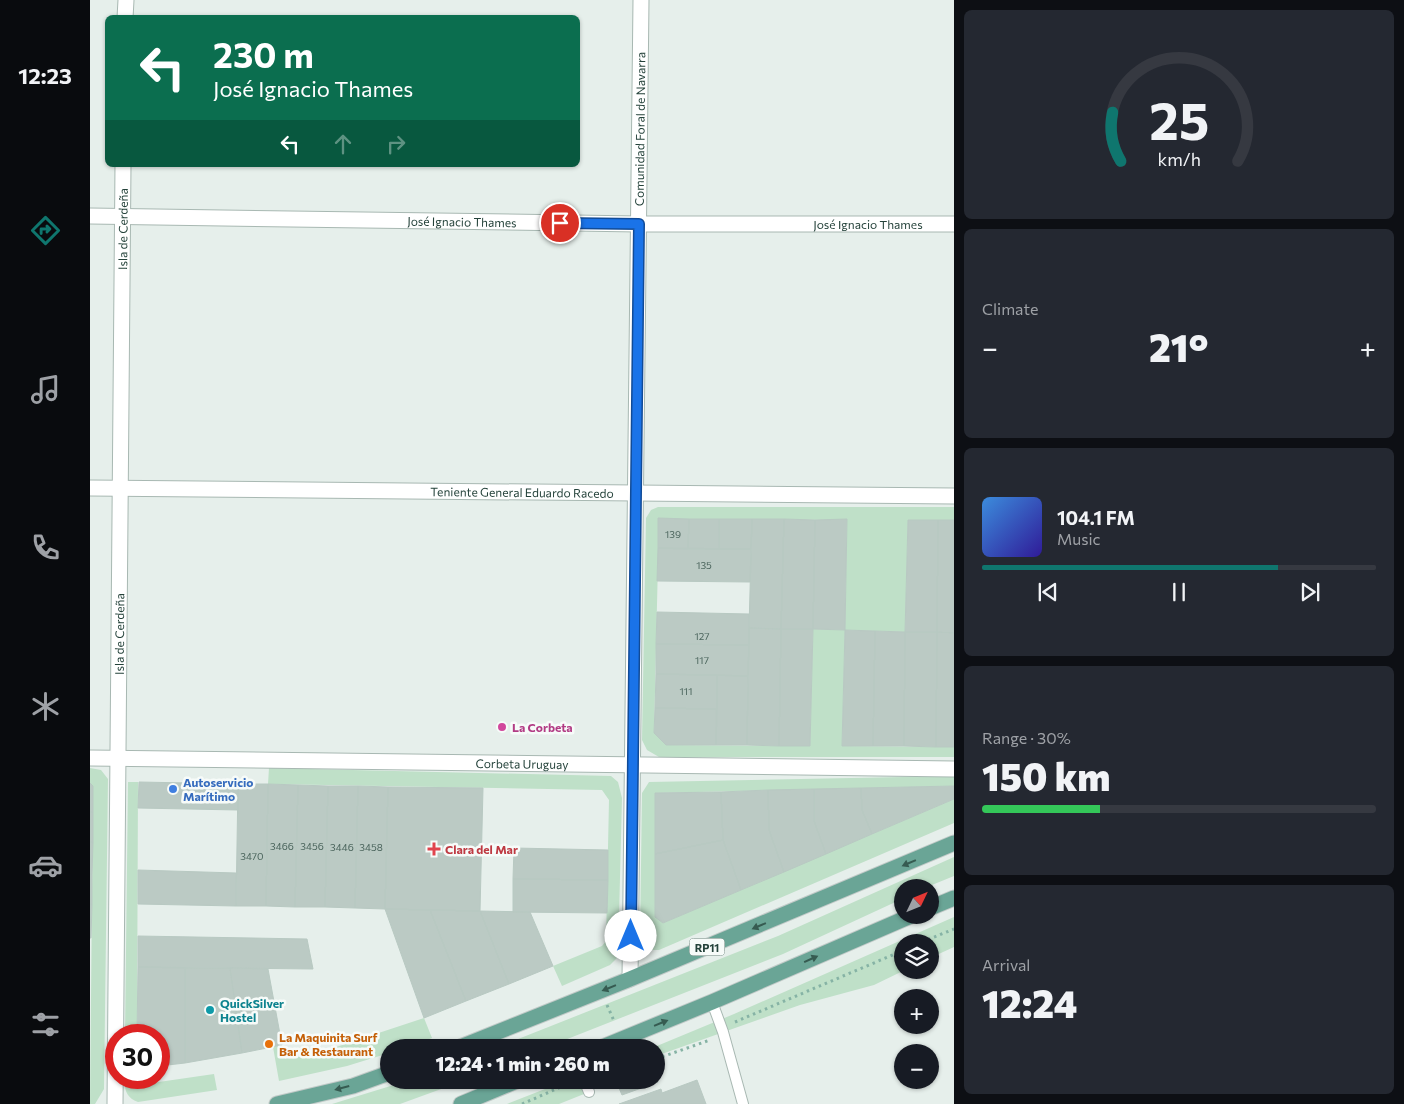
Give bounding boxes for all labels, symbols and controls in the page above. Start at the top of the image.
text: 230 m [213,32,314,75]
icon: left [130,35,195,100]
street label: Comunidad Foral de Navarra [632,52,647,206]
text: 12:23 [18,62,72,89]
text: José Ignacio Thames [213,75,413,102]
text: 25 [1149,87,1209,151]
icon: left [276,130,304,158]
icon: ahead [329,130,357,158]
icon: right [382,130,410,158]
text: km/h [1157,148,1201,170]
street label: Isla de Cerdeña [115,188,130,270]
pin [539,202,581,244]
icon: arrive [546,209,574,237]
icon: directions [28,213,63,248]
street label: José Ignacio Thames [407,214,517,229]
street label: José Ignacio Thames [813,217,923,232]
text: Climate [982,299,1038,318]
text: 21° [1149,323,1209,370]
text: − [982,330,998,364]
text: + [1360,330,1376,364]
icon: music [28,372,63,407]
street label: Teniente General Eduardo Racedo [430,484,614,500]
text: 104.1 FM [1057,506,1135,529]
house number: 139 [665,528,681,540]
text: Music [1057,529,1101,548]
icon: phone [28,530,63,565]
house number: 135 [696,559,712,571]
icon: previous [1034,578,1062,606]
icon: pause [1165,578,1193,606]
icon: next [1296,578,1324,606]
street label: Isla de Cerdeña [112,593,126,675]
house number: 127 [694,630,710,642]
house number: 117 [695,654,709,666]
house number: 111 [680,685,692,697]
icon: climate [28,689,63,724]
place label: La Corbeta [512,720,573,734]
marker: La Corbeta [496,721,508,733]
text: Range · 30% [982,728,1071,747]
text: 150 km [982,752,1111,799]
street label: Corbeta Uruguay [475,756,569,771]
place label: Autoservicio Marítimo [183,775,253,803]
marker: Autoservicio Marítimo [167,783,179,795]
house number: 3466 [270,840,294,852]
house number: 3456 [300,840,324,852]
house number: 3446 [330,841,354,853]
house number: 3458 [359,841,383,853]
marker: Clara del Mar [427,842,441,856]
place label: Clara del Mar [445,842,518,856]
icon: car [28,848,63,883]
house number: 3470 [240,850,264,862]
one-way arrow [902,859,916,867]
north arrow [894,879,939,924]
map controls [894,879,939,1089]
position arrow [604,909,656,961]
one-way arrow [752,922,766,930]
button: layers [894,934,939,979]
road number: RP11 [690,939,724,956]
one-way arrow [804,955,818,963]
text: Arrival [982,955,1030,974]
text: 12:24 [982,979,1077,1026]
one-way arrow [602,984,616,992]
button: + [894,989,939,1034]
place label: QuickSilver Hostel [220,996,284,1024]
marker: QuickSilver Hostel [204,1004,216,1016]
icon: filters [28,1007,63,1042]
one-way arrow [654,1018,668,1026]
speed limit sign: 30 [105,1024,170,1089]
place label: La Maquinita Surf Bar & Restaurant [279,1030,378,1058]
marker: La Maquinita Surf Bar & Restaurant [263,1038,275,1050]
button: − [894,1044,939,1089]
text: 12:24 · 1 min · 260 m [435,1052,610,1075]
one-way arrow [335,1085,350,1093]

